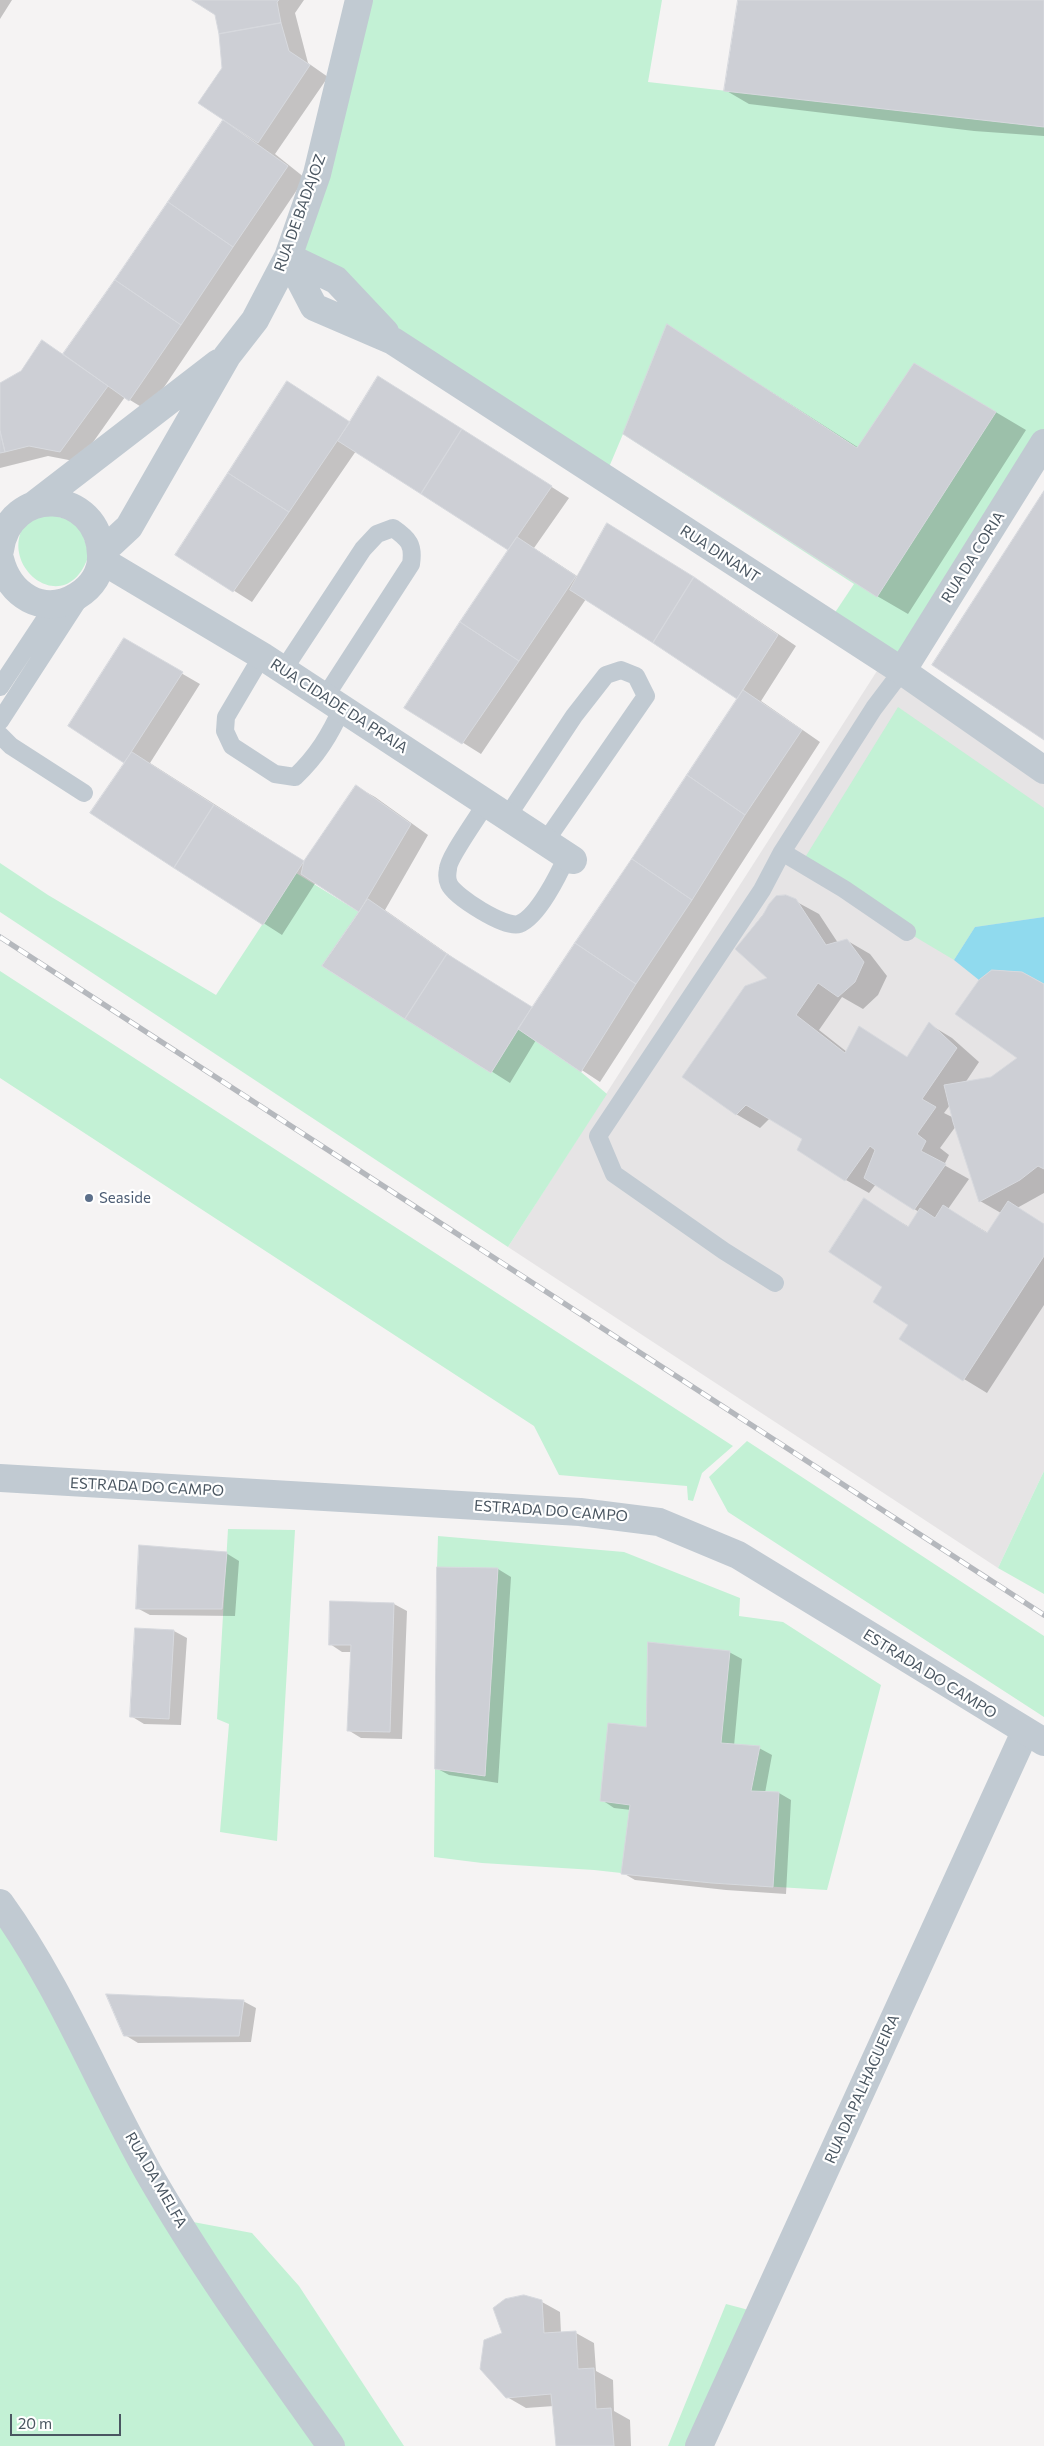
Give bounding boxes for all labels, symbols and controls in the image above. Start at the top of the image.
street label: RUA DE BADAJOZ [270,152,330,274]
street label: RUA DA CORIA [938,508,1008,606]
street label: RUA DINANT [677,522,763,586]
street label: RUA CIDADE DA PRAIA [267,655,411,757]
place label: Seaside [99,1189,151,1207]
marker: Seaside [83,1192,95,1204]
street label: ESTRADA DO CAMPO [70,1474,224,1500]
street label: ESTRADA DO CAMPO [473,1497,629,1525]
street label: ESTRADA DO CAMPO [860,1626,1000,1722]
street label: RUA DA PALHAGUEIRA [821,2012,903,2166]
street label: RUA DA MELFA [121,2129,191,2231]
scale bar [12,2404,124,2436]
text: 20 m [18,2414,52,2432]

